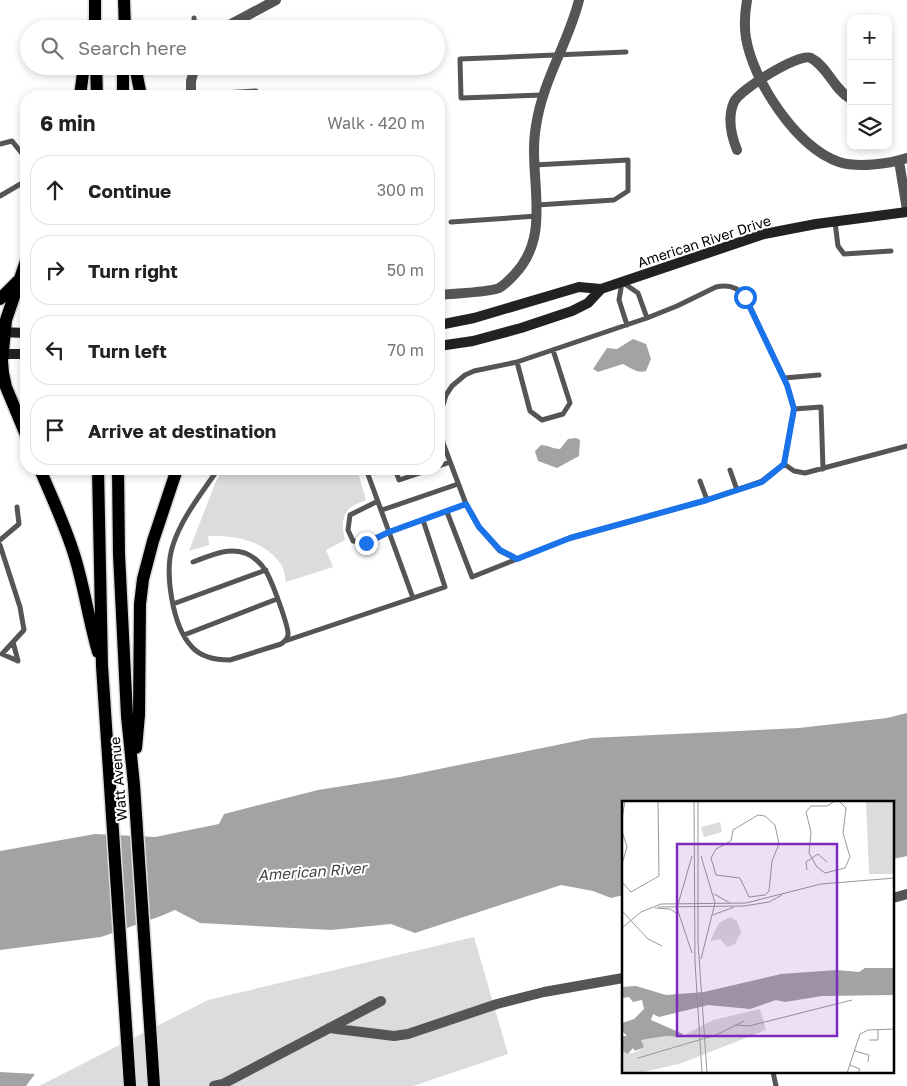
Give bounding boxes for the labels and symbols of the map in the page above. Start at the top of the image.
street label: American River Drive [635,211,773,271]
route start [734,286,757,309]
route end [355,532,378,555]
street label: Watt Avenue [106,736,130,822]
inset map [622,801,894,1074]
water label: American River [257,858,369,884]

